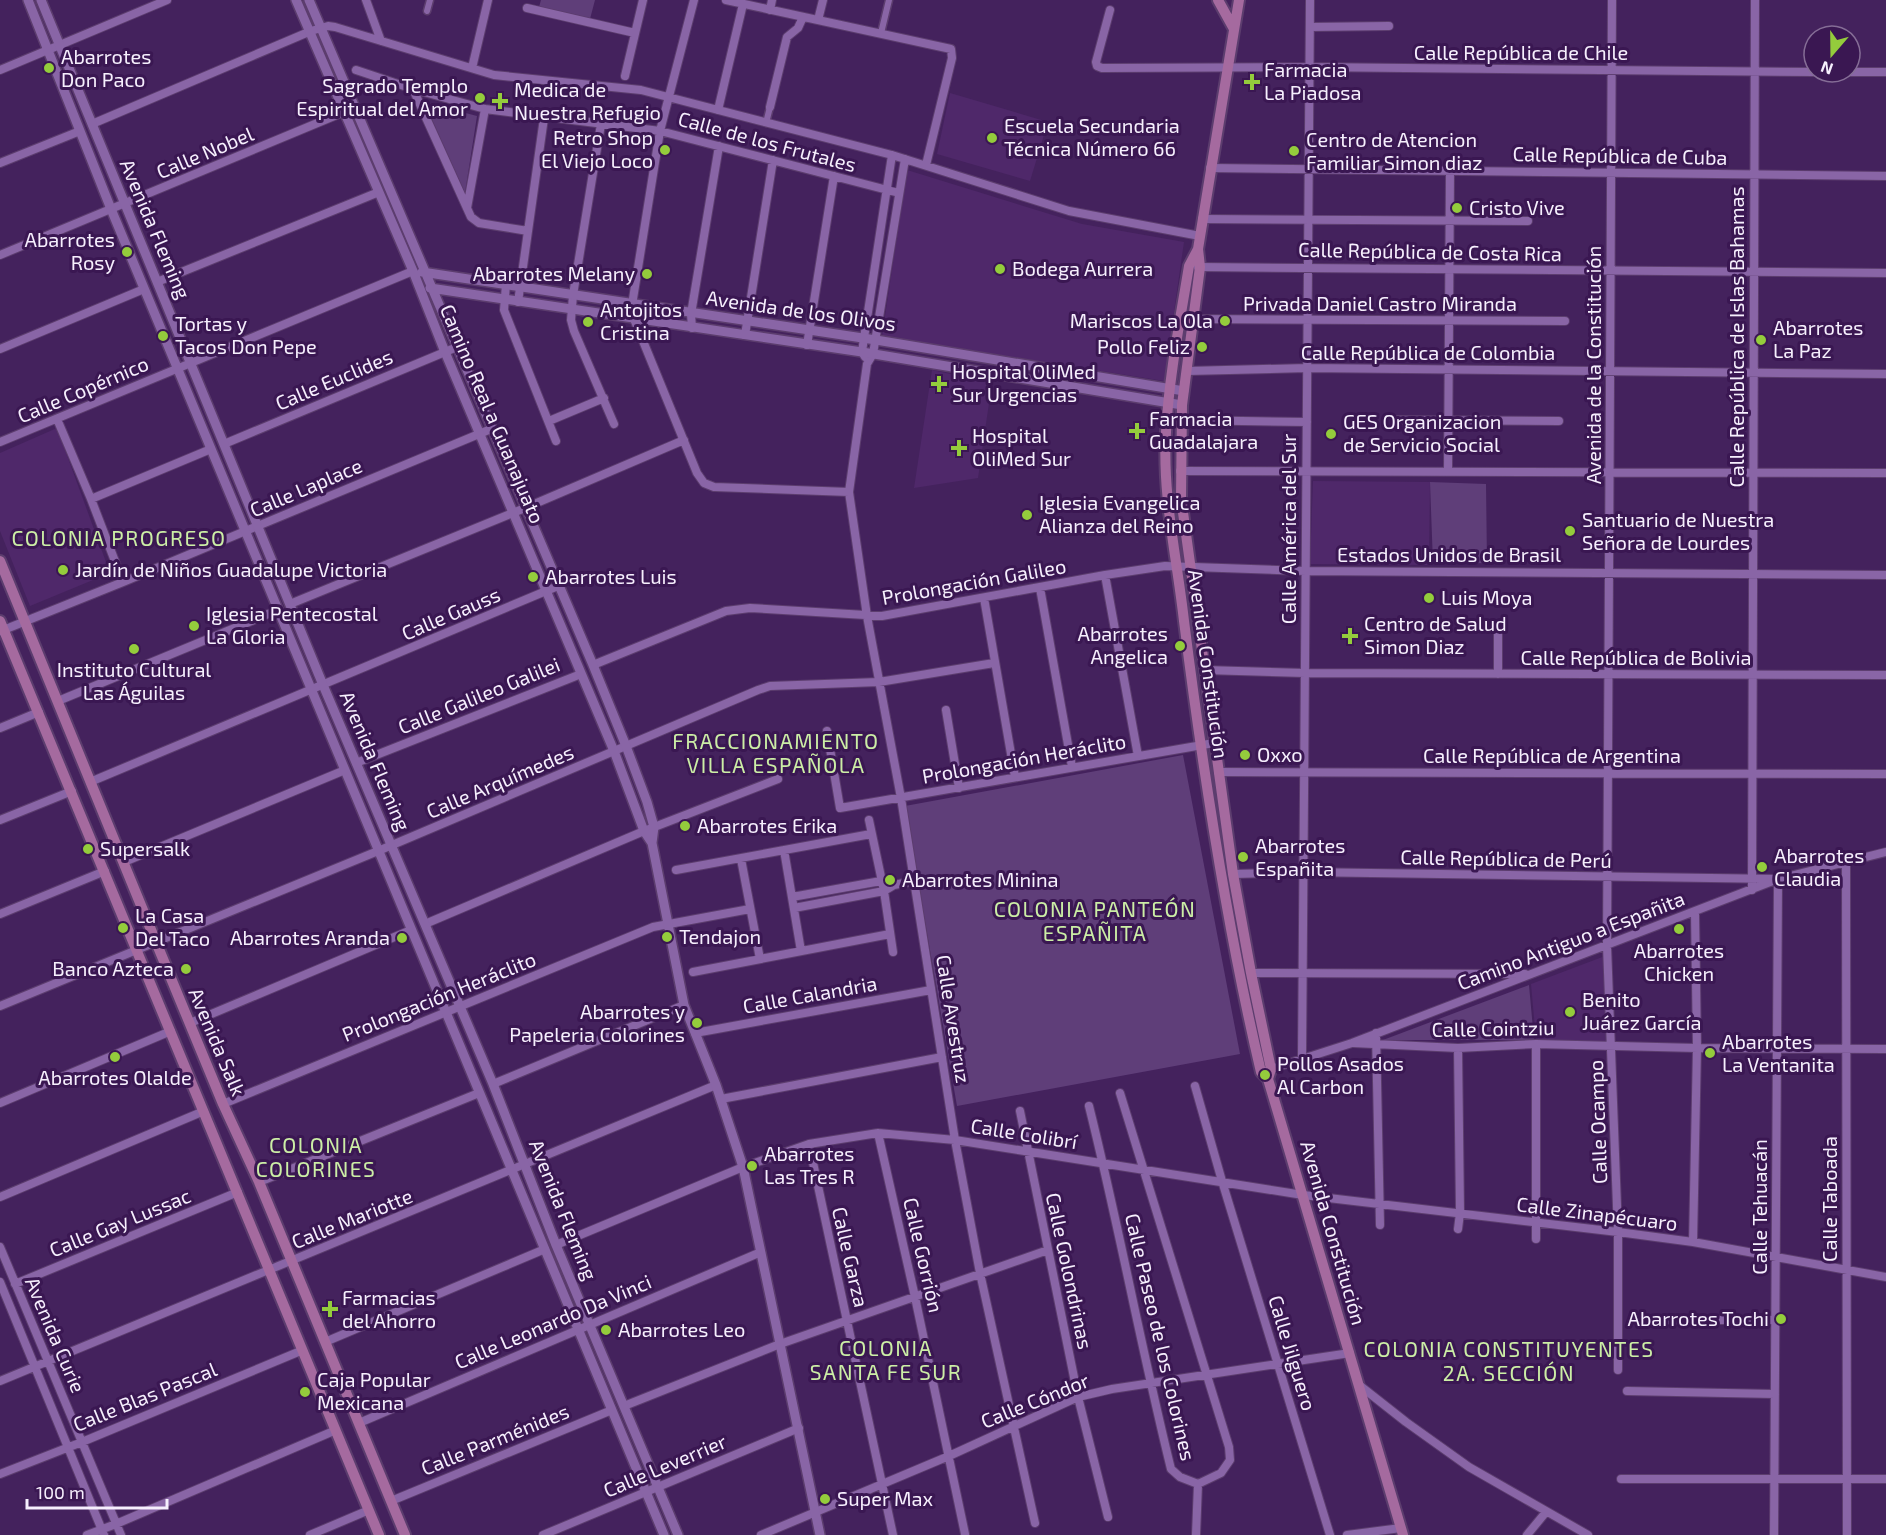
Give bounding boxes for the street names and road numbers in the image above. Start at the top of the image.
street label: Calle República de Chile [1414,40,1628,64]
street label: Calle de los Frutales [676,106,859,176]
street label: Calle Nobel [153,121,257,183]
street label: Calle República de Cuba [1512,141,1728,169]
street label: Avenida Fleming [116,155,196,302]
street label: Calle República de Islas Bahamas [1724,186,1748,488]
street label: Calle República de Costa Rica [1298,237,1562,265]
street label: Avenida de la Constitución [1581,246,1605,484]
street label: Avenida de los Olivos [705,285,898,335]
street label: Privada Daniel Castro Miranda [1243,291,1517,315]
street label: Camino Real a Guanajuato [436,301,550,527]
street label: Calle República de Colombia [1301,340,1555,364]
street label: Calle Euclides [271,344,396,415]
street label: Calle Copérnico [13,351,152,428]
street label: Calle América del Sur [1276,434,1300,624]
street label: Calle Laplace [246,453,365,521]
street label: Estados Unidos de Brasil [1337,542,1561,566]
street label: Prolongación Galileo [880,553,1068,609]
street label: Avenida Constitución [1184,568,1234,760]
street label: Calle Gauss [398,582,504,645]
street label: Calle República de Bolivia [1521,645,1751,669]
street label: Calle Galileo Galilei [394,652,563,739]
street label: Avenida Fleming [336,687,416,834]
street label: Prolongación Heráclito [920,728,1128,788]
street label: Calle Arquímedes [422,739,577,823]
street label: Calle República de Argentina [1423,743,1681,767]
street label: Calle República de Perú [1400,844,1612,872]
street label: Camino Antiguo a Españita [1454,886,1688,995]
street label: Prolongación Heráclito [338,946,539,1046]
street label: Calle Avestruz [932,953,976,1085]
street label: Calle Calandria [741,970,879,1018]
street label: Avenida Salk [184,984,251,1099]
street label: Calle Cointziu [1431,1015,1555,1041]
street label: Calle Ocampo [1583,1060,1611,1184]
street label: Calle Colibrí [969,1113,1080,1153]
street label: Avenida Fleming [525,1136,603,1283]
street label: Calle Taboada [1817,1136,1841,1262]
street label: Avenida Constitución [1296,1138,1372,1328]
street label: Calle Tehuacán [1747,1139,1771,1275]
street label: Calle Gay Lussac [45,1183,194,1261]
street label: Calle Mariotte [288,1183,416,1253]
street label: Calle Golondrinas [1042,1190,1098,1351]
street label: Calle Zinapécuaro [1515,1191,1679,1235]
street label: Calle Gorrión [899,1195,949,1315]
street label: Calle Garza [828,1204,874,1309]
street label: Calle Paseo de los Colorines [1121,1211,1201,1463]
street label: Calle Leonardo Da Vinci [451,1269,655,1373]
street label: Avenida Curie [21,1273,91,1396]
street label: Calle Jilguero [1264,1292,1322,1413]
street label: Calle Blas Pascal [69,1356,220,1436]
street label: Calle Cóndor [977,1367,1092,1433]
street label: Calle Parménides [417,1398,572,1480]
street label: Calle Leverrier [599,1428,730,1502]

